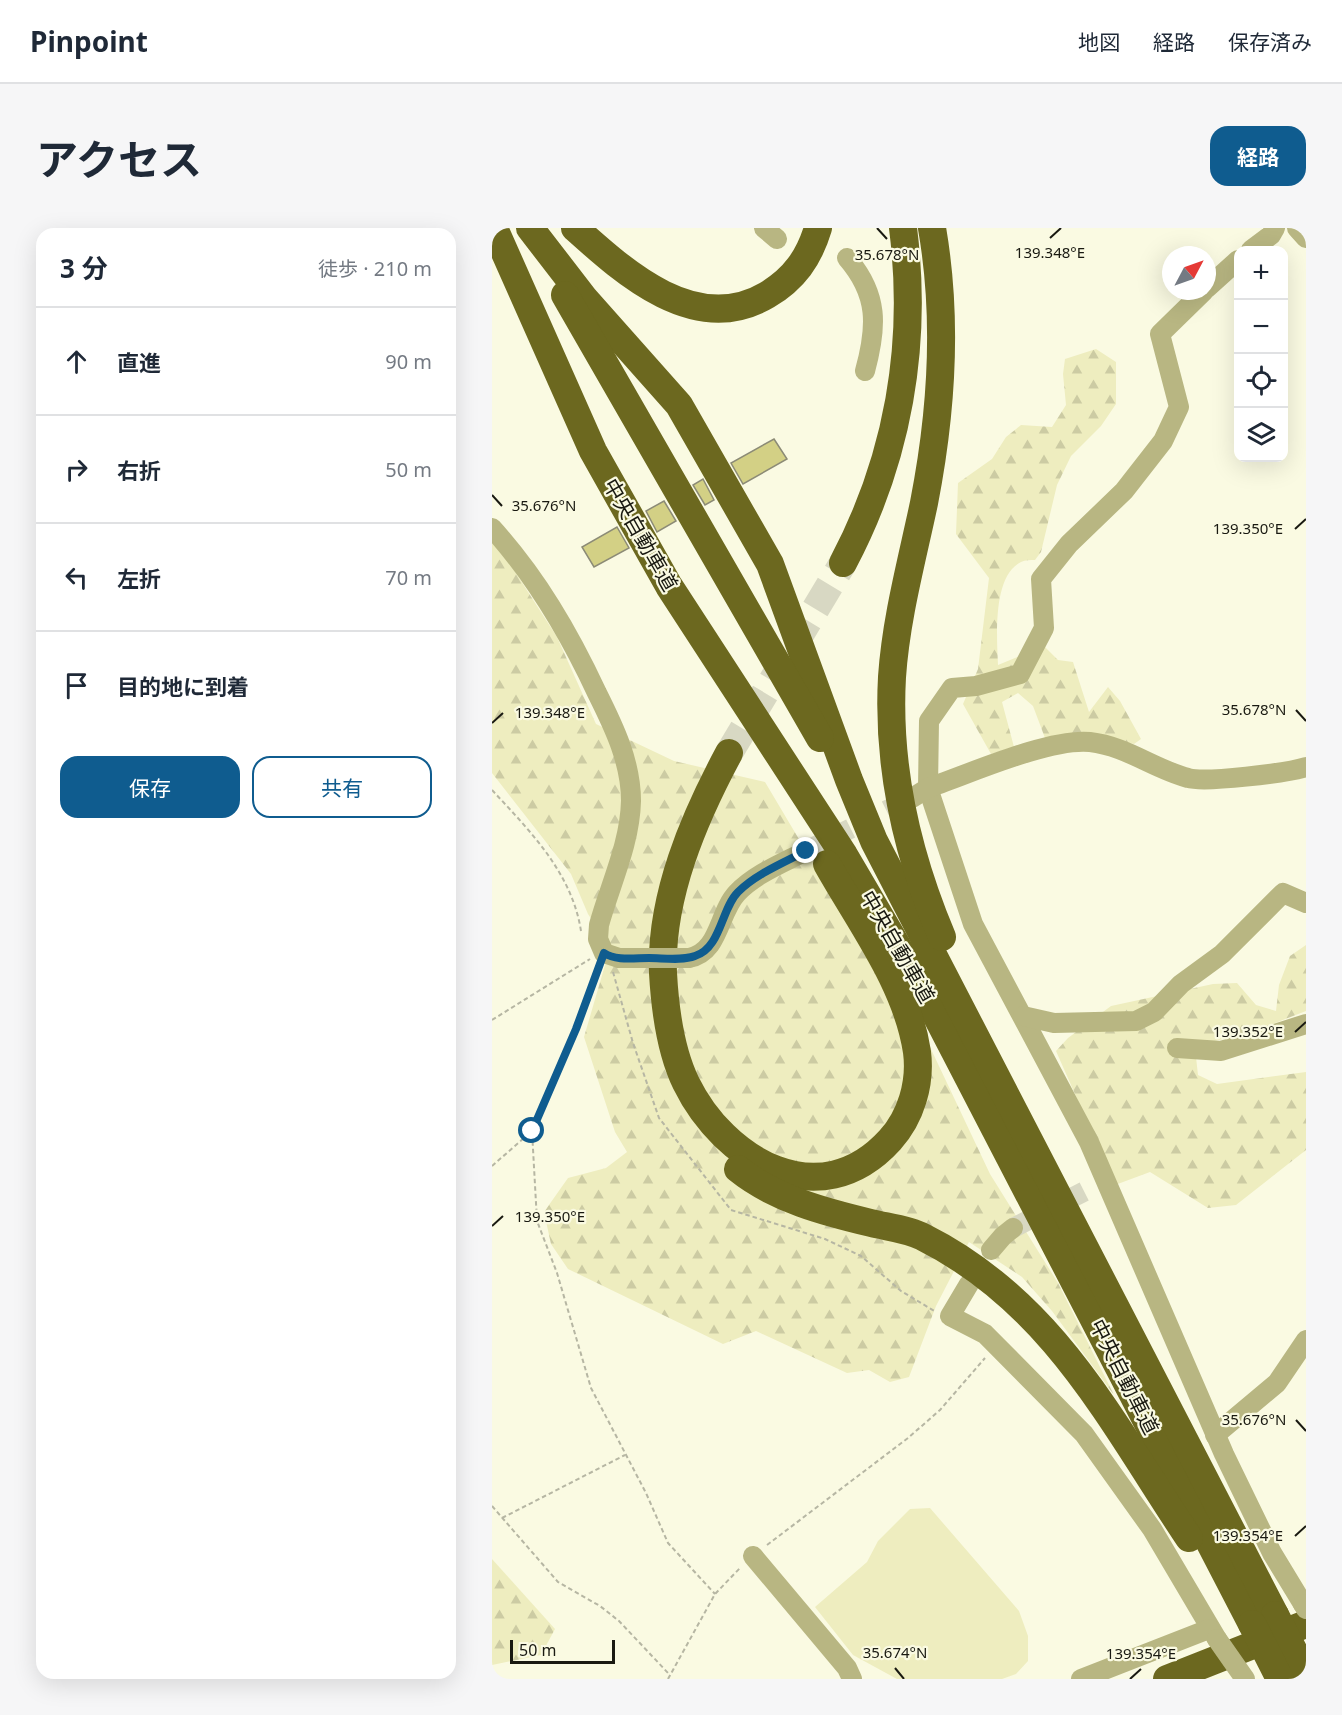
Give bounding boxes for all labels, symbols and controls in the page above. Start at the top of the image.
text: Pinpoint [30,22,148,60]
text: 地図 [1078,28,1120,56]
text: 経路 [1153,28,1195,56]
text: 保存済み [1228,28,1312,56]
button: 経路 [1210,126,1306,186]
text: アクセス [36,130,202,187]
text: 139.348°E [1015,242,1085,262]
text: 35.678°N [855,244,919,264]
north arrow [1162,246,1216,300]
map controls [1234,246,1288,462]
button: + [1234,246,1288,300]
text: 3 分 [60,250,108,286]
text: 徒歩 · 210 m [318,255,432,282]
button: − [1234,300,1288,354]
icon: ahead [60,345,93,378]
text: 直進 [117,347,161,377]
text: 90 m [385,348,432,375]
button: locate [1234,354,1288,408]
button: layers [1234,408,1288,462]
icon: right [60,453,93,486]
text: 右折 [117,455,161,485]
text: 50 m [385,456,432,483]
street label: 中央自動車道 [597,473,684,596]
text: 35.676°N [512,495,576,515]
text: 139.350°E [1213,518,1283,538]
icon: left [60,561,93,594]
text: 左折 [117,563,161,593]
text: 70 m [385,564,432,591]
icon: arrive [60,669,93,702]
text: 目的地に到着 [117,671,249,701]
text: 35.678°N [1222,699,1286,719]
text: 139.348°E [515,702,585,722]
button: 保存 [60,756,240,818]
button: 共有 [252,756,432,818]
route end [792,837,818,863]
street label: 中央自動車道 [854,885,941,1008]
text: 139.352°E [1213,1021,1283,1041]
route start [518,1117,544,1143]
text: 139.350°E [515,1206,585,1226]
street label: 中央自動車道 [1084,1314,1166,1439]
text: 35.676°N [1222,1409,1286,1429]
text: 139.354°E [1213,1525,1283,1545]
scale bar [510,1637,615,1664]
text: 50 m [519,1639,556,1661]
text: 35.674°N [863,1642,927,1662]
text: 139.354°E [1106,1643,1176,1663]

